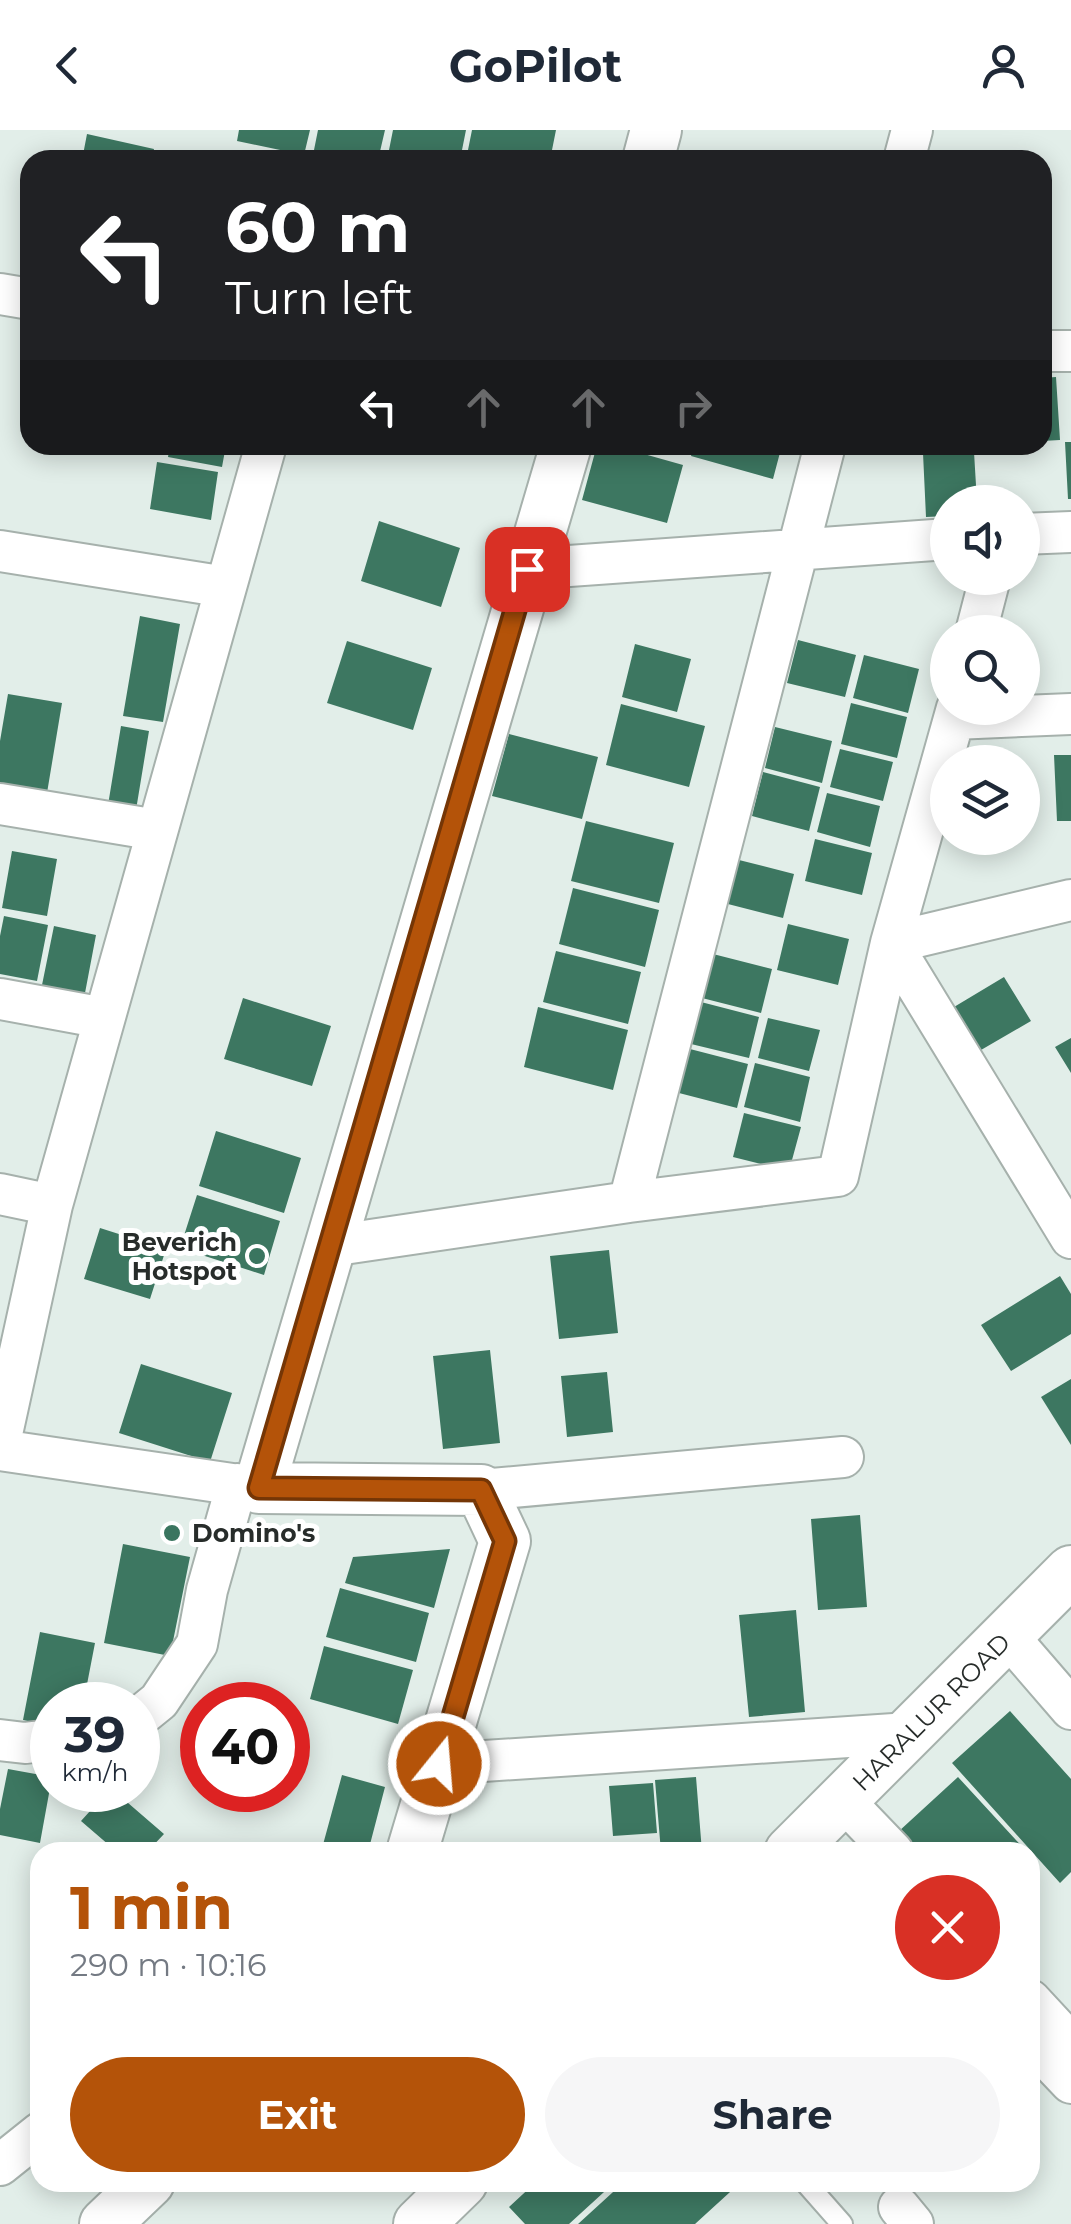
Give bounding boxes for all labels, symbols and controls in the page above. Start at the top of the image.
icon: back [40,38,95,93]
text: GoPilot [449,38,622,93]
icon: person [976,38,1031,93]
text: 60 m [225,184,410,270]
icon: left [60,190,190,320]
text: Turn left [225,270,413,325]
icon: left [351,380,406,435]
icon: ahead [456,380,511,435]
icon: ahead [561,380,616,435]
icon: right [666,380,721,435]
map controls [930,485,1040,855]
button: sound [930,485,1040,595]
pin [485,527,570,612]
icon: arrive [500,542,555,597]
button: search [930,615,1040,725]
button: layers [930,745,1040,855]
place label: Beverich Hotspot [122,1227,237,1286]
marker: Beverich Hotspot [246,1245,268,1267]
place label: Domino's [192,1518,315,1548]
marker: Domino's [161,1522,183,1544]
street label: HARALUR ROAD [846,1627,1016,1797]
speed limit sign: 40 [180,1682,310,1812]
text: 39 [64,1704,126,1765]
position arrow [387,1712,491,1816]
text: km/h [62,1757,128,1787]
text: 1 min [70,1871,233,1944]
button: close [895,1875,1000,1980]
text: 290 m · 10:16 [70,1945,267,1984]
button: Exit [70,2057,525,2172]
button: Share [545,2057,1000,2172]

